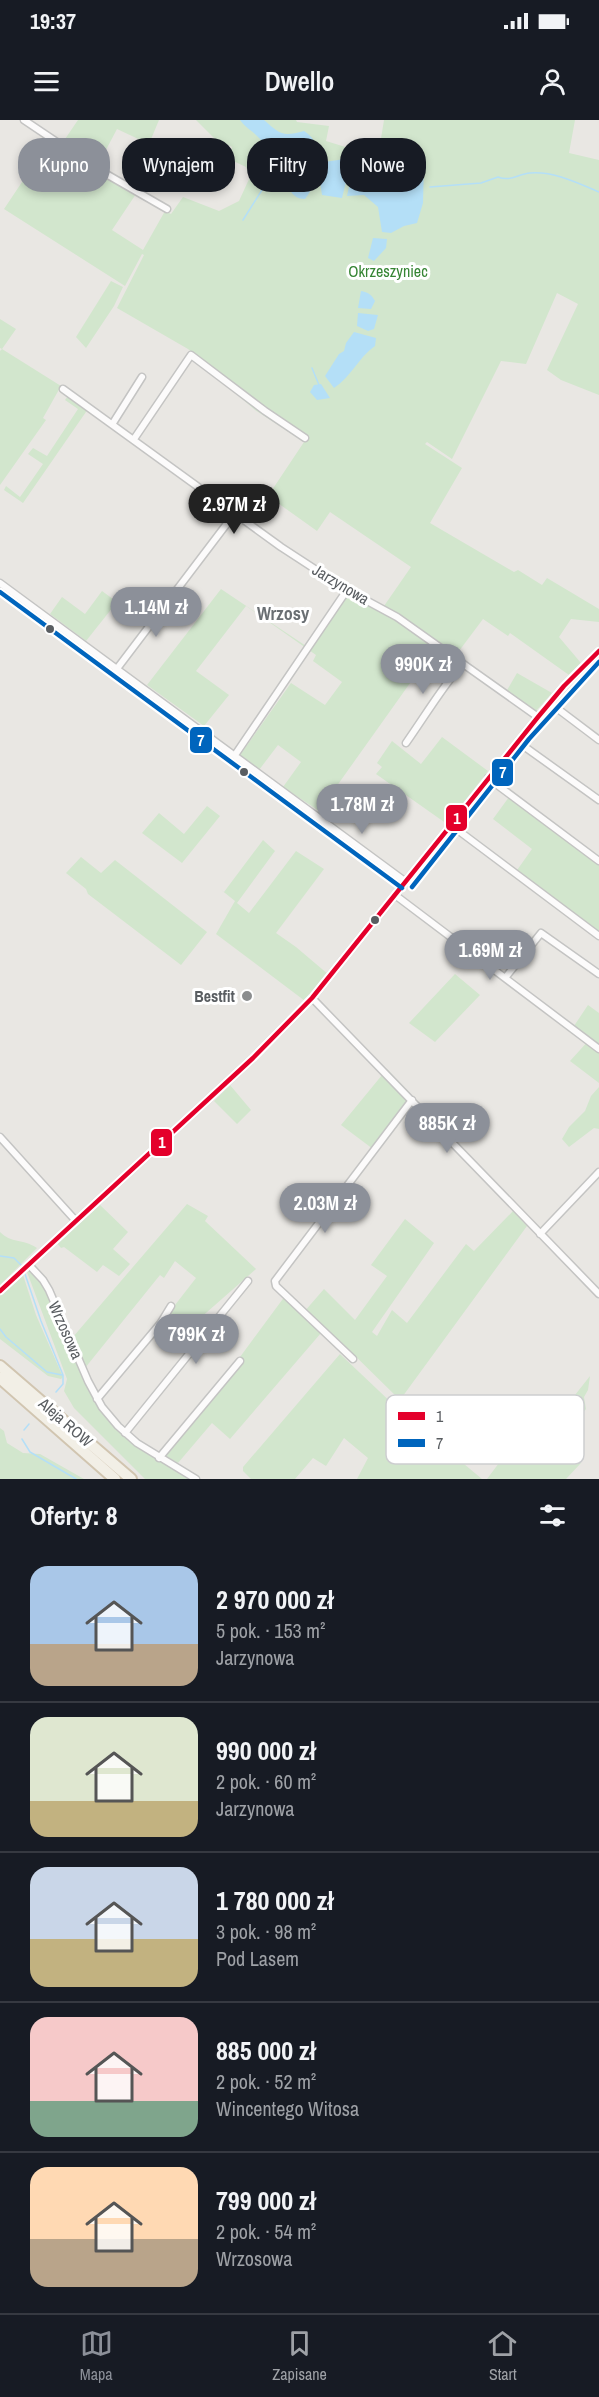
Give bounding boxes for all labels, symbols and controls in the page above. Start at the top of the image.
text: 19:37 [30,6,76,36]
text: Dwello [265,63,334,99]
icon: menu [30,65,63,98]
icon: person [536,65,569,98]
chip: Kupno [18,138,110,192]
chip: Wynajem [122,138,235,192]
chip: Filtry [247,138,328,192]
chip: Nowe [340,138,426,192]
park label: Okrzeszyniec [348,260,428,282]
pin: 2.97M zł [172,484,296,535]
text: 2.97M zł [203,490,265,517]
street label: Jarzynowa [308,558,374,610]
pin: 1.14M zł [94,587,218,638]
text: 1.14M zł [125,593,187,620]
district label: Wrzosy [257,601,310,626]
unlabelled marker [44,623,56,635]
pin: 990K zł [368,644,478,695]
text: 990K zł [395,650,451,677]
line badge: 7 [189,726,213,754]
text: 7 [197,729,205,751]
line badge: 7 [491,758,514,787]
text: 7 [499,761,507,783]
unlabelled marker [238,766,250,778]
pin: 1.78M zł [300,784,424,835]
text: 1.78M zł [331,790,393,817]
line badge: 1 [445,804,468,832]
text: 1 [453,807,461,829]
unlabelled marker [369,914,381,926]
pin: 1.69M zł [428,930,552,981]
text: 1.69M zł [459,936,521,963]
place label: Bestfit [194,985,236,1007]
marker: Bestfit [240,989,254,1003]
pin: 885K zł [392,1103,502,1154]
text: 885K zł [419,1109,475,1136]
line badge: 1 [150,1128,173,1157]
text: 1 [158,1131,166,1153]
pin: 2.03M zł [263,1183,387,1234]
text: 2.03M zł [294,1189,356,1216]
street label: Wrzosowa [44,1298,89,1363]
pin: 799K zł [141,1314,251,1365]
text: 799K zł [168,1320,224,1347]
street label: Aleja ROW [34,1392,98,1452]
legend [386,1395,584,1464]
text: 1 [436,1405,444,1427]
text: 7 [436,1432,443,1454]
text: Oferty: 8 [30,1498,118,1533]
icon: filters [536,1499,569,1532]
text: 2 970 000 zł [216,1582,333,1617]
icon: home [78,1590,150,1662]
text: 5 pok. · 153 m² [216,1617,325,1644]
text: Jarzynowa [216,1644,294,1671]
text: 990 000 zł [216,1733,316,1768]
icon: home [78,1741,150,1813]
text: 2 pok. · 60 m² [216,1768,316,1795]
text: Jarzynowa [216,1795,294,1822]
text: 1 780 000 zł [216,1883,333,1918]
icon: home [78,1891,150,1963]
text: 3 pok. · 98 m² [216,1918,316,1945]
text: Pod Lasem [216,1945,299,1972]
text: 885 000 zł [216,2033,316,2068]
icon: home [78,2041,150,2113]
text: 2 pok. · 52 m² [216,2068,316,2095]
text: Wincentego Witosa [216,2095,359,2122]
text: 799 000 zł [216,2183,316,2218]
icon: home [78,2191,150,2263]
text: 2 pok. · 54 m² [216,2218,316,2245]
text: Wrzosowa [216,2245,292,2272]
tab: Mapa [80,2327,113,2385]
tab: Zapisane [272,2327,327,2385]
tab: Start [486,2327,519,2385]

